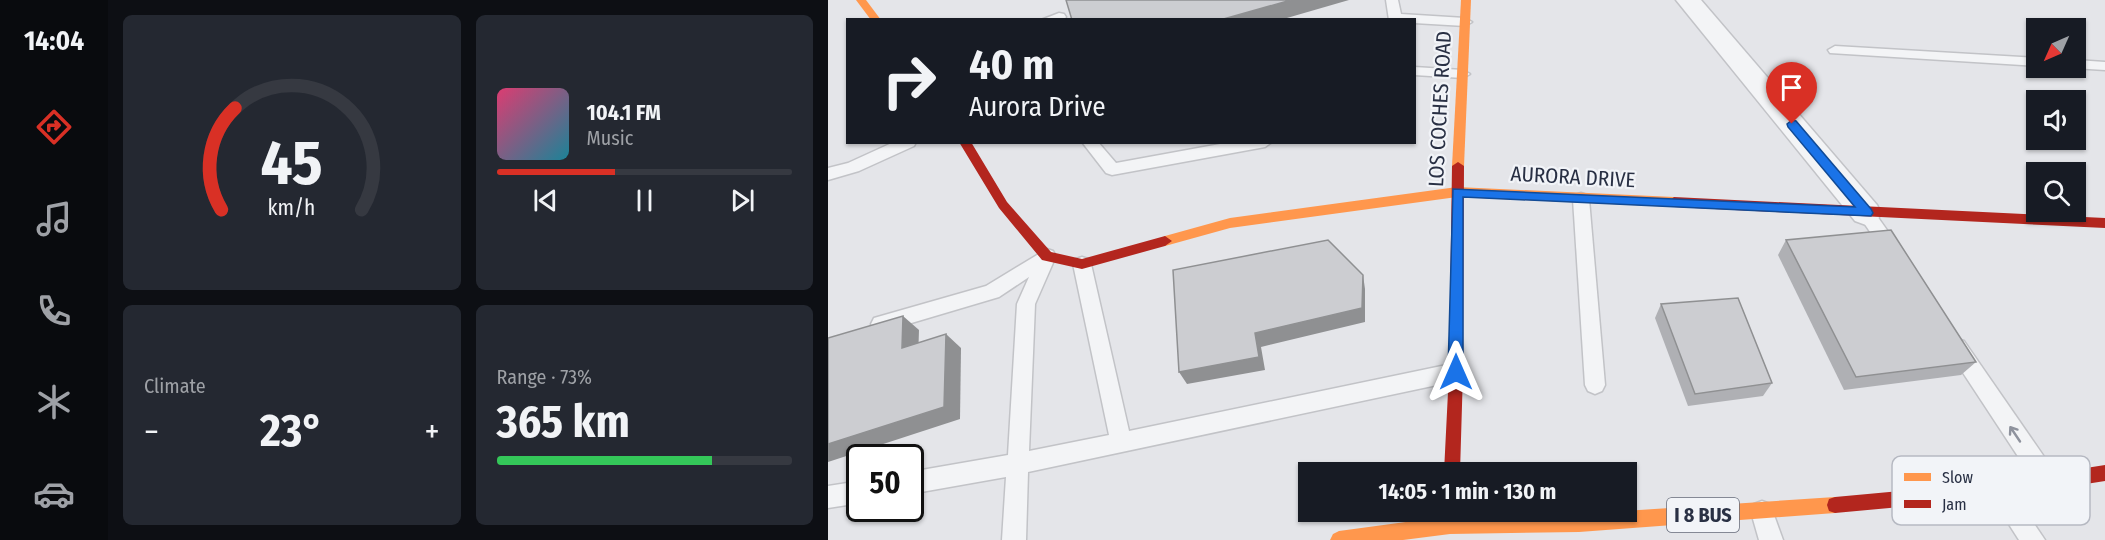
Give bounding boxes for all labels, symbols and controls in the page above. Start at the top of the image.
north arrow [2026,18,2086,78]
map controls [2026,18,2086,222]
text: 14:04 [24,25,84,57]
street label: LOS COCHES ROAD [1423,30,1457,188]
text: 40 m [969,40,1054,90]
icon: right [870,42,948,120]
pin [1766,62,1817,124]
icon: arrive [1775,71,1808,104]
button: sound [2026,90,2086,150]
text: Aurora Drive [969,91,1106,123]
text: 104.1 FM [587,99,661,126]
icon: directions [33,106,75,148]
text: 45 [261,126,323,201]
text: Music [587,126,633,150]
street label: AURORA DRIVE [1510,161,1636,193]
button: search [2026,162,2086,222]
icon: previous [529,184,562,217]
icon: pause [628,184,661,217]
icon: next [726,184,759,217]
text: km/h [268,195,316,221]
icon: music [33,198,75,240]
icon: phone [33,290,75,332]
position arrow [1424,340,1488,404]
text: Range · 73% [497,365,592,389]
text: Climate [144,374,206,398]
icon: climate [33,381,75,423]
text: 365 km [497,395,630,449]
text: 23° [260,404,323,458]
text: − [144,412,159,452]
text: + [424,412,439,452]
one-way arrow [2009,426,2021,442]
speed limit sign: 50 [846,444,924,522]
legend [1892,456,2090,525]
text: Slow [1942,468,1973,487]
icon: car [33,473,75,515]
text: 14:05 · 1 min · 130 m [1379,478,1556,505]
text: Jam [1942,495,1967,514]
road number: I 8 BUS [1667,498,1739,532]

